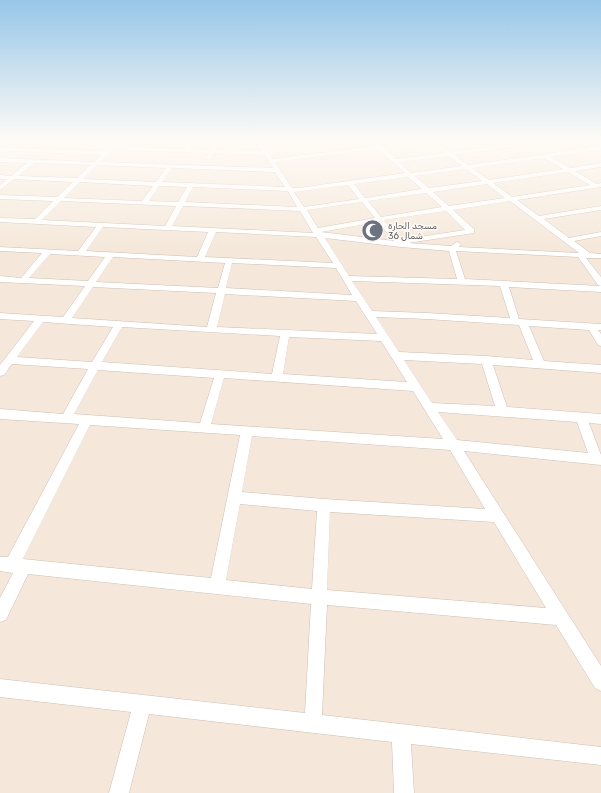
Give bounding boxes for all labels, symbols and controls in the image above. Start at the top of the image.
mosque icon: مسجد الحارة 36 شمال [360,218,386,244]
place label: مسجد الحارة 36 شمال [388,221,437,241]

